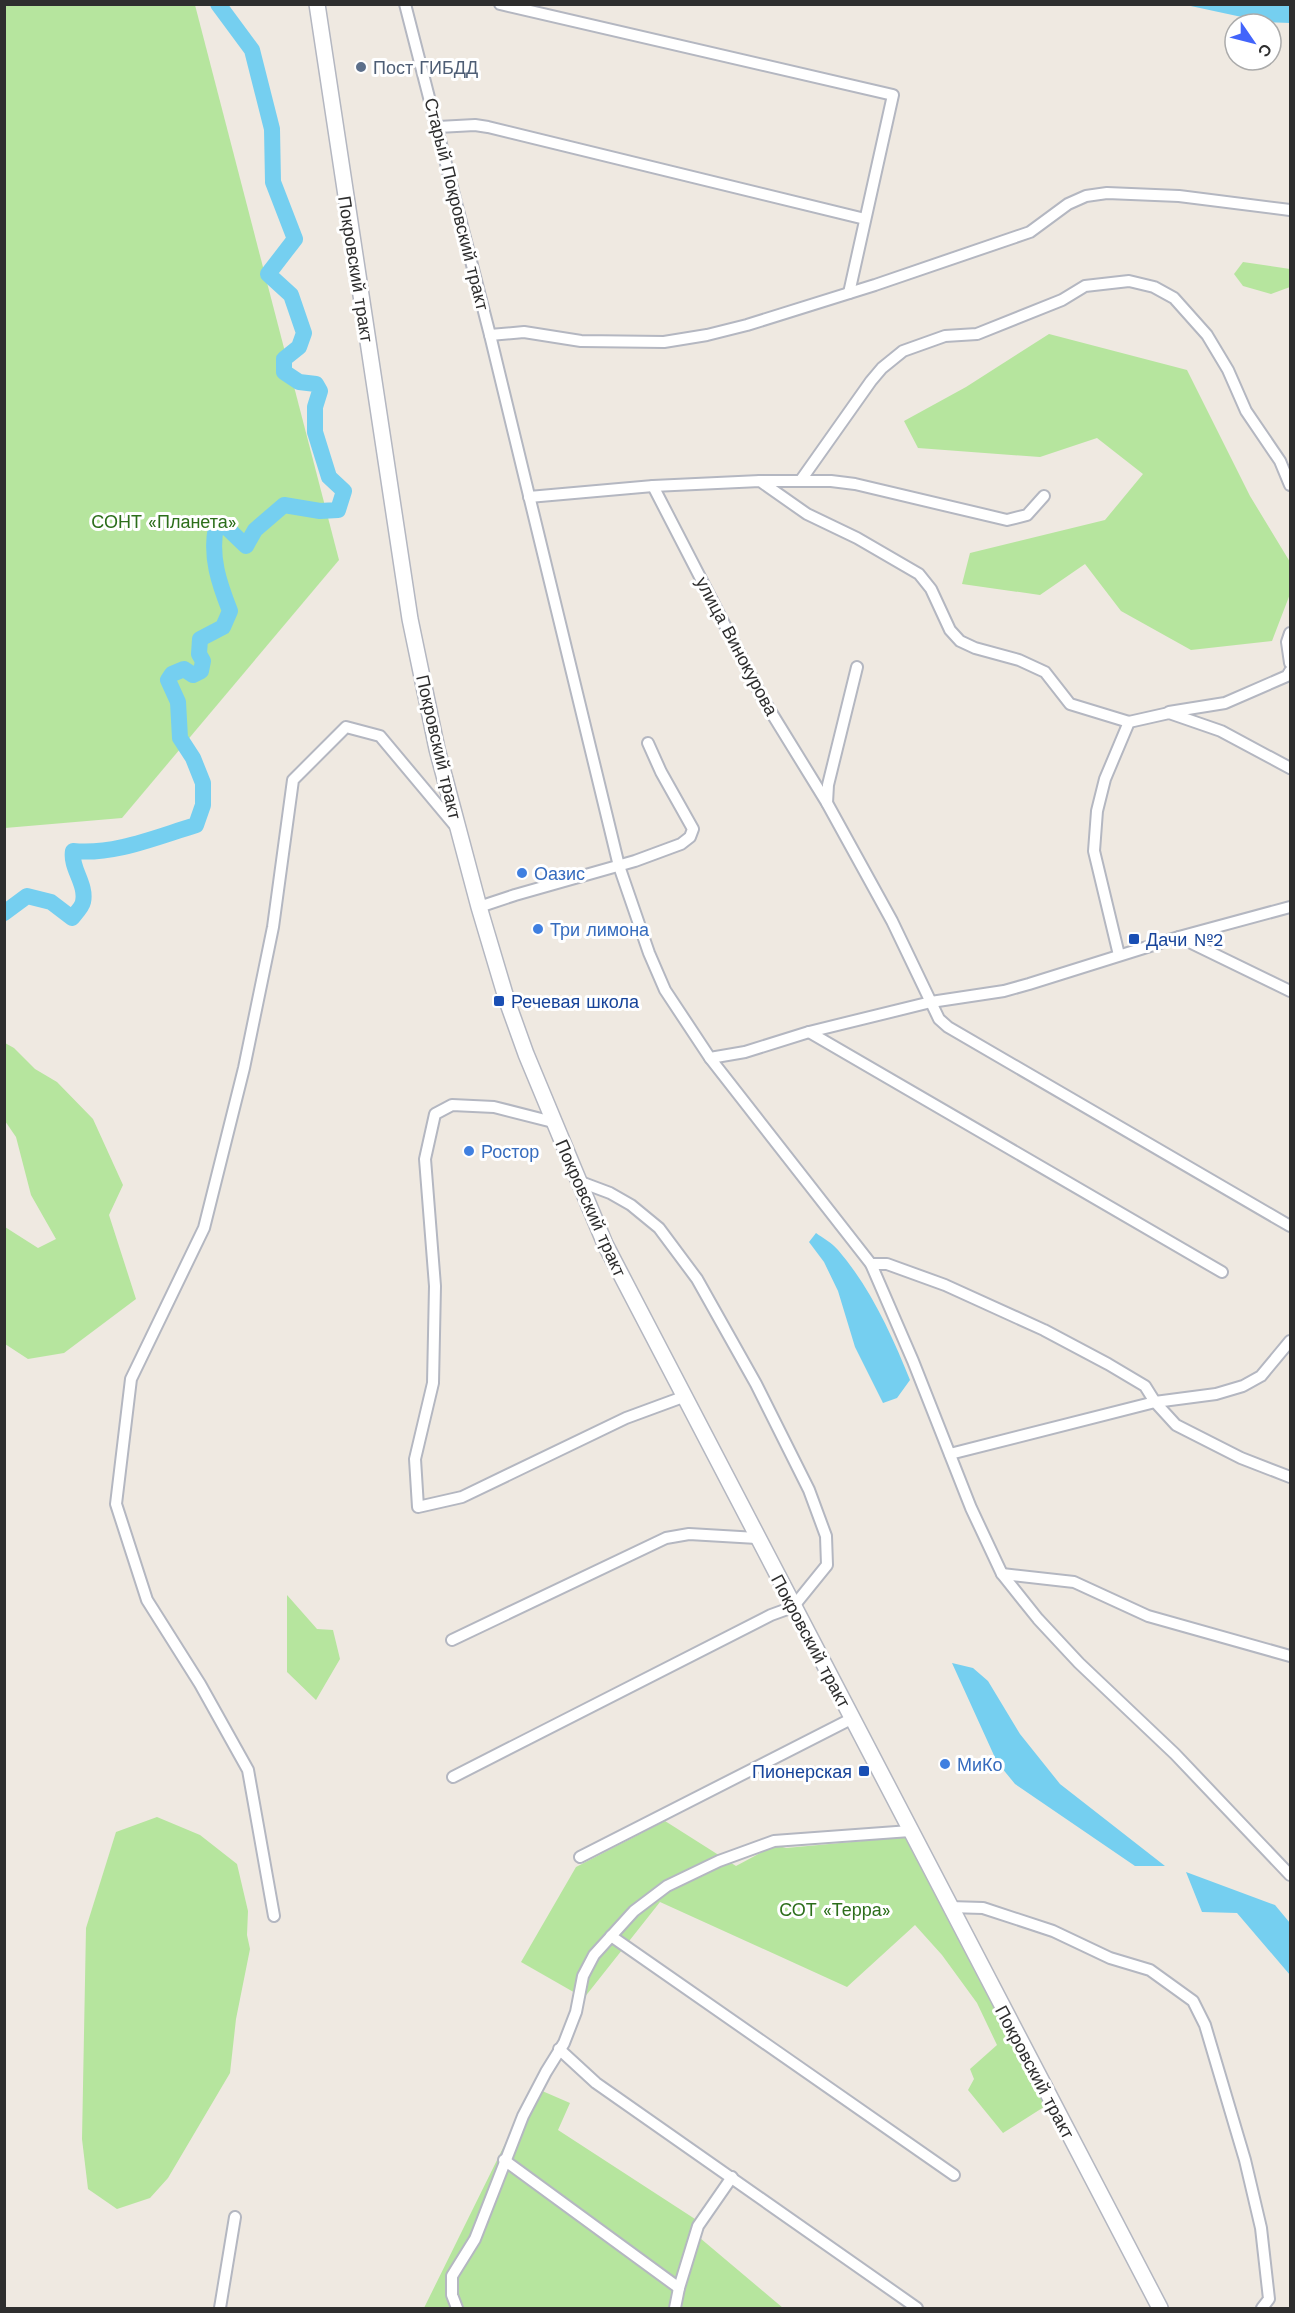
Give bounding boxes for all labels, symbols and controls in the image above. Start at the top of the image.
north arrow [1223,12,1283,72]
text: С [1254,40,1276,61]
place label: Пост ГИБДД [373,57,478,78]
marker: Пост ГИБДД [354,60,368,74]
street label: Старый Покровский тракт [420,96,494,312]
street label: Покровский тракт [334,194,378,344]
park label: СОНТ «Планета» [91,511,237,532]
street label: улица Винокурова [692,573,783,720]
street label: Покровский тракт [412,673,466,821]
place label: Оазис [534,863,585,884]
marker: Оазис [515,866,529,880]
place label: Три лимона [550,919,650,940]
marker: Три лимона [531,922,545,936]
place label: Дачи №2 [1146,929,1224,950]
marker: Дачи №2 [1127,932,1141,946]
place label: Речевая школа [511,991,640,1012]
marker: Речевая школа [492,994,506,1008]
street label: Покровский тракт [551,1136,631,1280]
place label: Ростор [481,1141,539,1162]
marker: Ростор [462,1144,476,1158]
street label: Покровский тракт [767,1571,855,1711]
place label: МиКо [957,1754,1003,1775]
marker: МиКо [938,1757,952,1771]
place label: Пионерская [752,1761,852,1782]
marker: Пионерская [857,1764,871,1778]
park label: СОТ «Терра» [779,1899,891,1920]
street label: Покровский тракт [991,2002,1079,2142]

